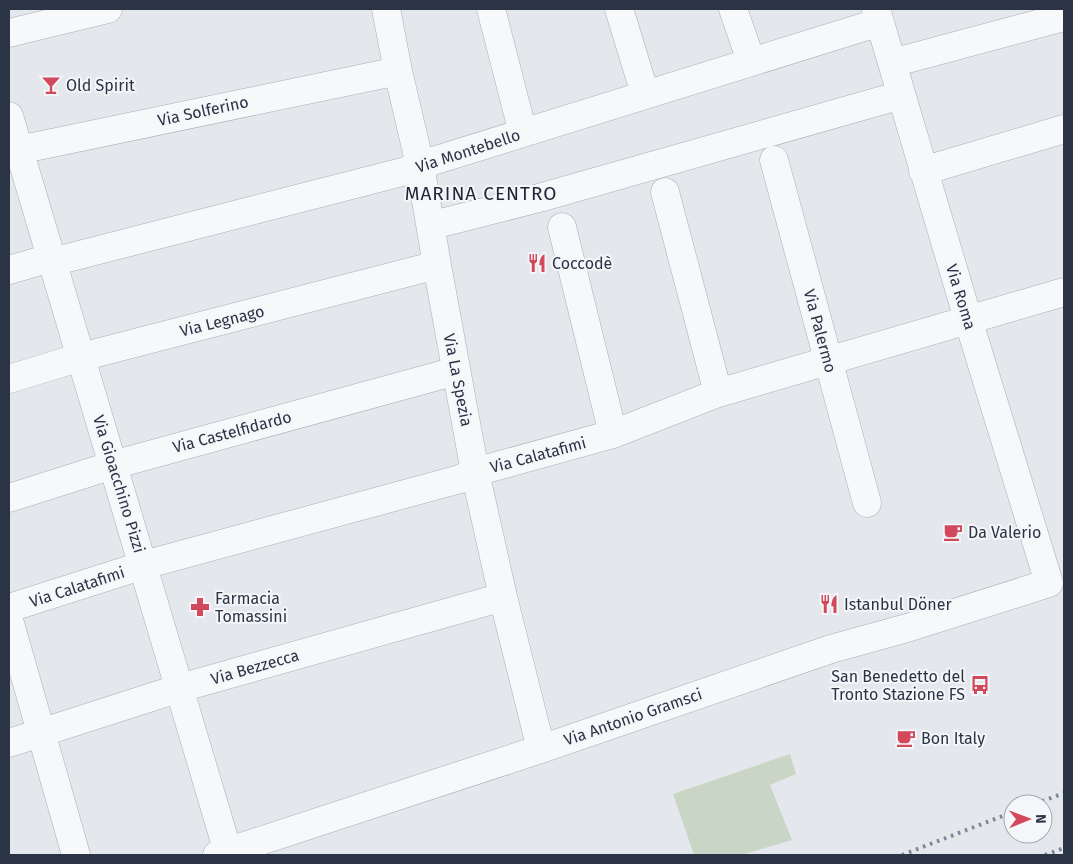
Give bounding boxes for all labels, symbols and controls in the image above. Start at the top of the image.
bar icon: Old Spirit [40,74,62,96]
place label: Old Spirit [66,76,135,95]
street label: Via Solferino [156,92,250,130]
street label: Via Montebello [413,125,523,177]
district label: MARINA CENTRO [405,182,557,205]
restaurant icon: Coccodè [526,252,548,274]
place label: Coccodè [552,254,612,273]
street label: Via Roma [942,262,980,332]
street label: Via Palermo [800,287,840,375]
street label: Via Legnago [178,301,266,341]
street label: Via La Spezia [440,332,476,428]
street label: Via Castelfidardo [171,407,293,457]
street label: Via Gioacchino Pizzi [89,413,149,555]
street label: Via Calatafimi [488,433,588,477]
cafe icon: Da Valerio [942,521,964,543]
place label: Da Valerio [968,523,1041,542]
street label: Via Calatafimi [27,563,127,611]
place label: Farmacia Tomassini [215,589,287,626]
restaurant icon: Istanbul Döner [818,593,840,615]
place label: Istanbul Döner [844,595,952,614]
pharmacy icon: Farmacia Tomassini [189,596,211,618]
street label: Via Bezzecca [209,645,301,689]
place label: San Benedetto del Tronto Stazione FS [831,667,965,704]
bus stop icon: San Benedetto del Tronto Stazione FS [969,674,991,696]
street label: Via Antonio Gramsci [561,684,705,750]
cafe icon: Bon Italy [895,727,917,749]
place label: Bon Italy [921,729,985,748]
north arrow [1003,794,1053,844]
text: N [1032,814,1049,824]

